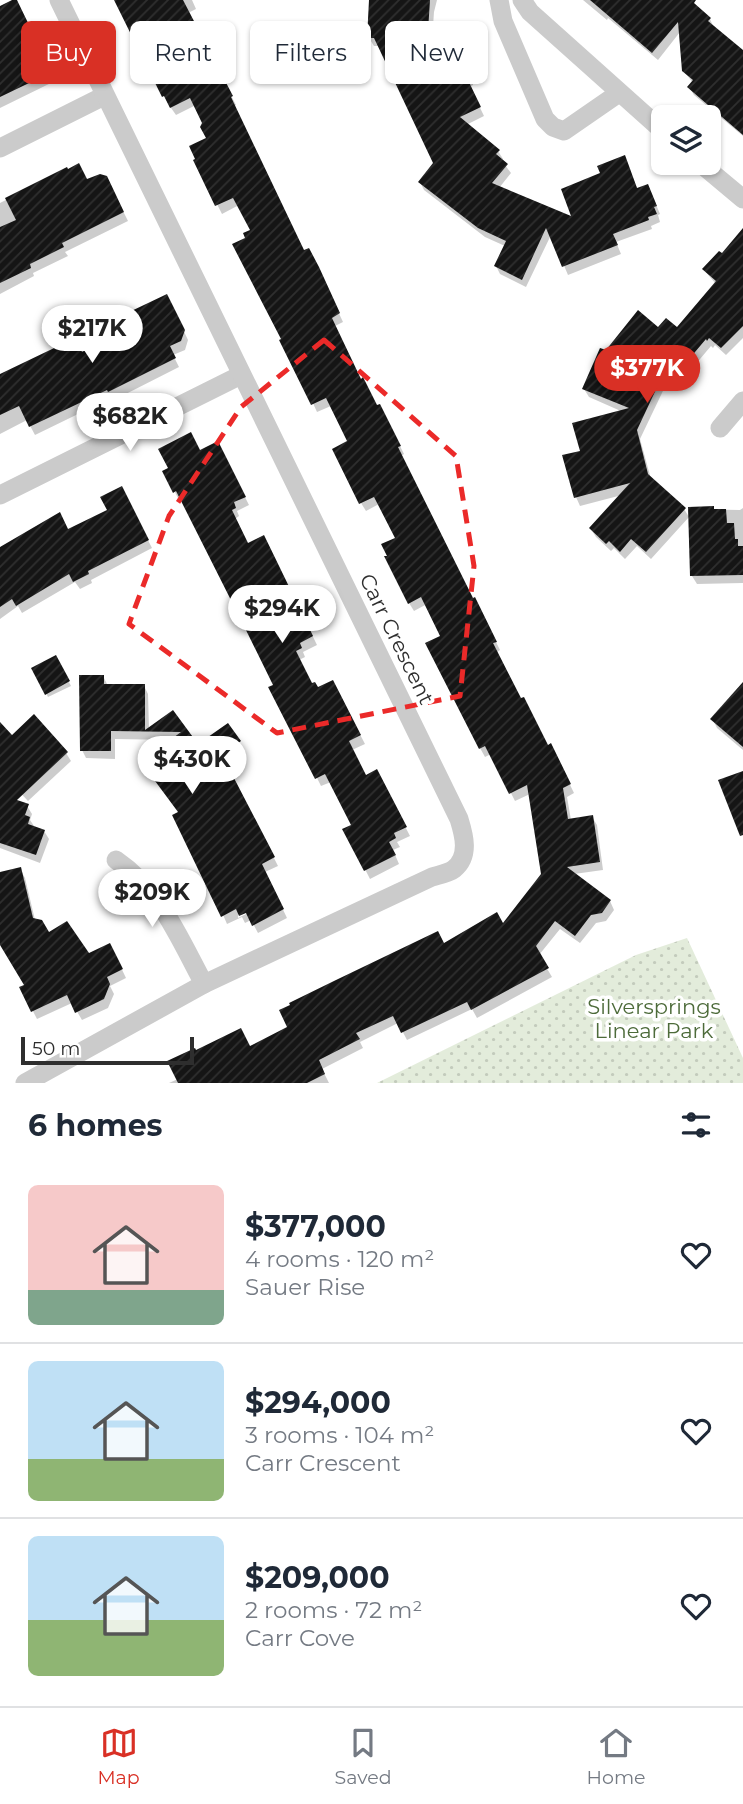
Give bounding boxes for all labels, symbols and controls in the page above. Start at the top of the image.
chip: Buy [21,21,116,84]
chip: Rent [130,21,236,84]
chip: Filters [250,21,371,84]
chip: New [385,21,488,84]
map controls [651,105,721,175]
button: layers [651,105,721,175]
pin: $217K [43,306,141,365]
text: $217K [58,314,126,342]
pin: $377K [598,346,696,405]
text: $377K [610,354,684,382]
pin: $682K [81,393,179,453]
text: $682K [92,402,168,430]
street label: Carr Crescent [355,570,439,708]
pin: $294K [233,586,331,645]
text: $294K [244,594,320,622]
pin: $430K [143,736,241,796]
text: $430K [154,745,230,773]
pin: $209K [103,870,201,929]
text: $209K [114,878,190,906]
park label: Silversprings Linear Park [587,994,721,1043]
scale bar [21,1034,194,1066]
text: 50 m [32,1037,80,1060]
icon: filters [677,1106,715,1144]
text: 6 homes [28,1107,163,1144]
text: $377,000 [245,1208,386,1245]
icon: home [84,1213,168,1297]
icon: heart [677,1236,715,1274]
text: 4 rooms · 120 m² [245,1245,434,1273]
text: Sauer Rise [245,1273,365,1301]
text: $294,000 [245,1384,391,1421]
icon: home [84,1389,168,1473]
icon: heart [677,1412,715,1450]
text: 3 rooms · 104 m² [245,1421,434,1449]
text: Carr Crescent [245,1449,401,1477]
text: $209,000 [245,1559,390,1596]
icon: home [84,1564,168,1648]
icon: heart [677,1587,715,1625]
text: 2 rooms · 72 m² [245,1596,422,1624]
text: Carr Cove [245,1624,355,1652]
tab: Map [97,1724,140,1789]
tab: Saved [335,1724,392,1789]
tab: Home [587,1724,646,1789]

